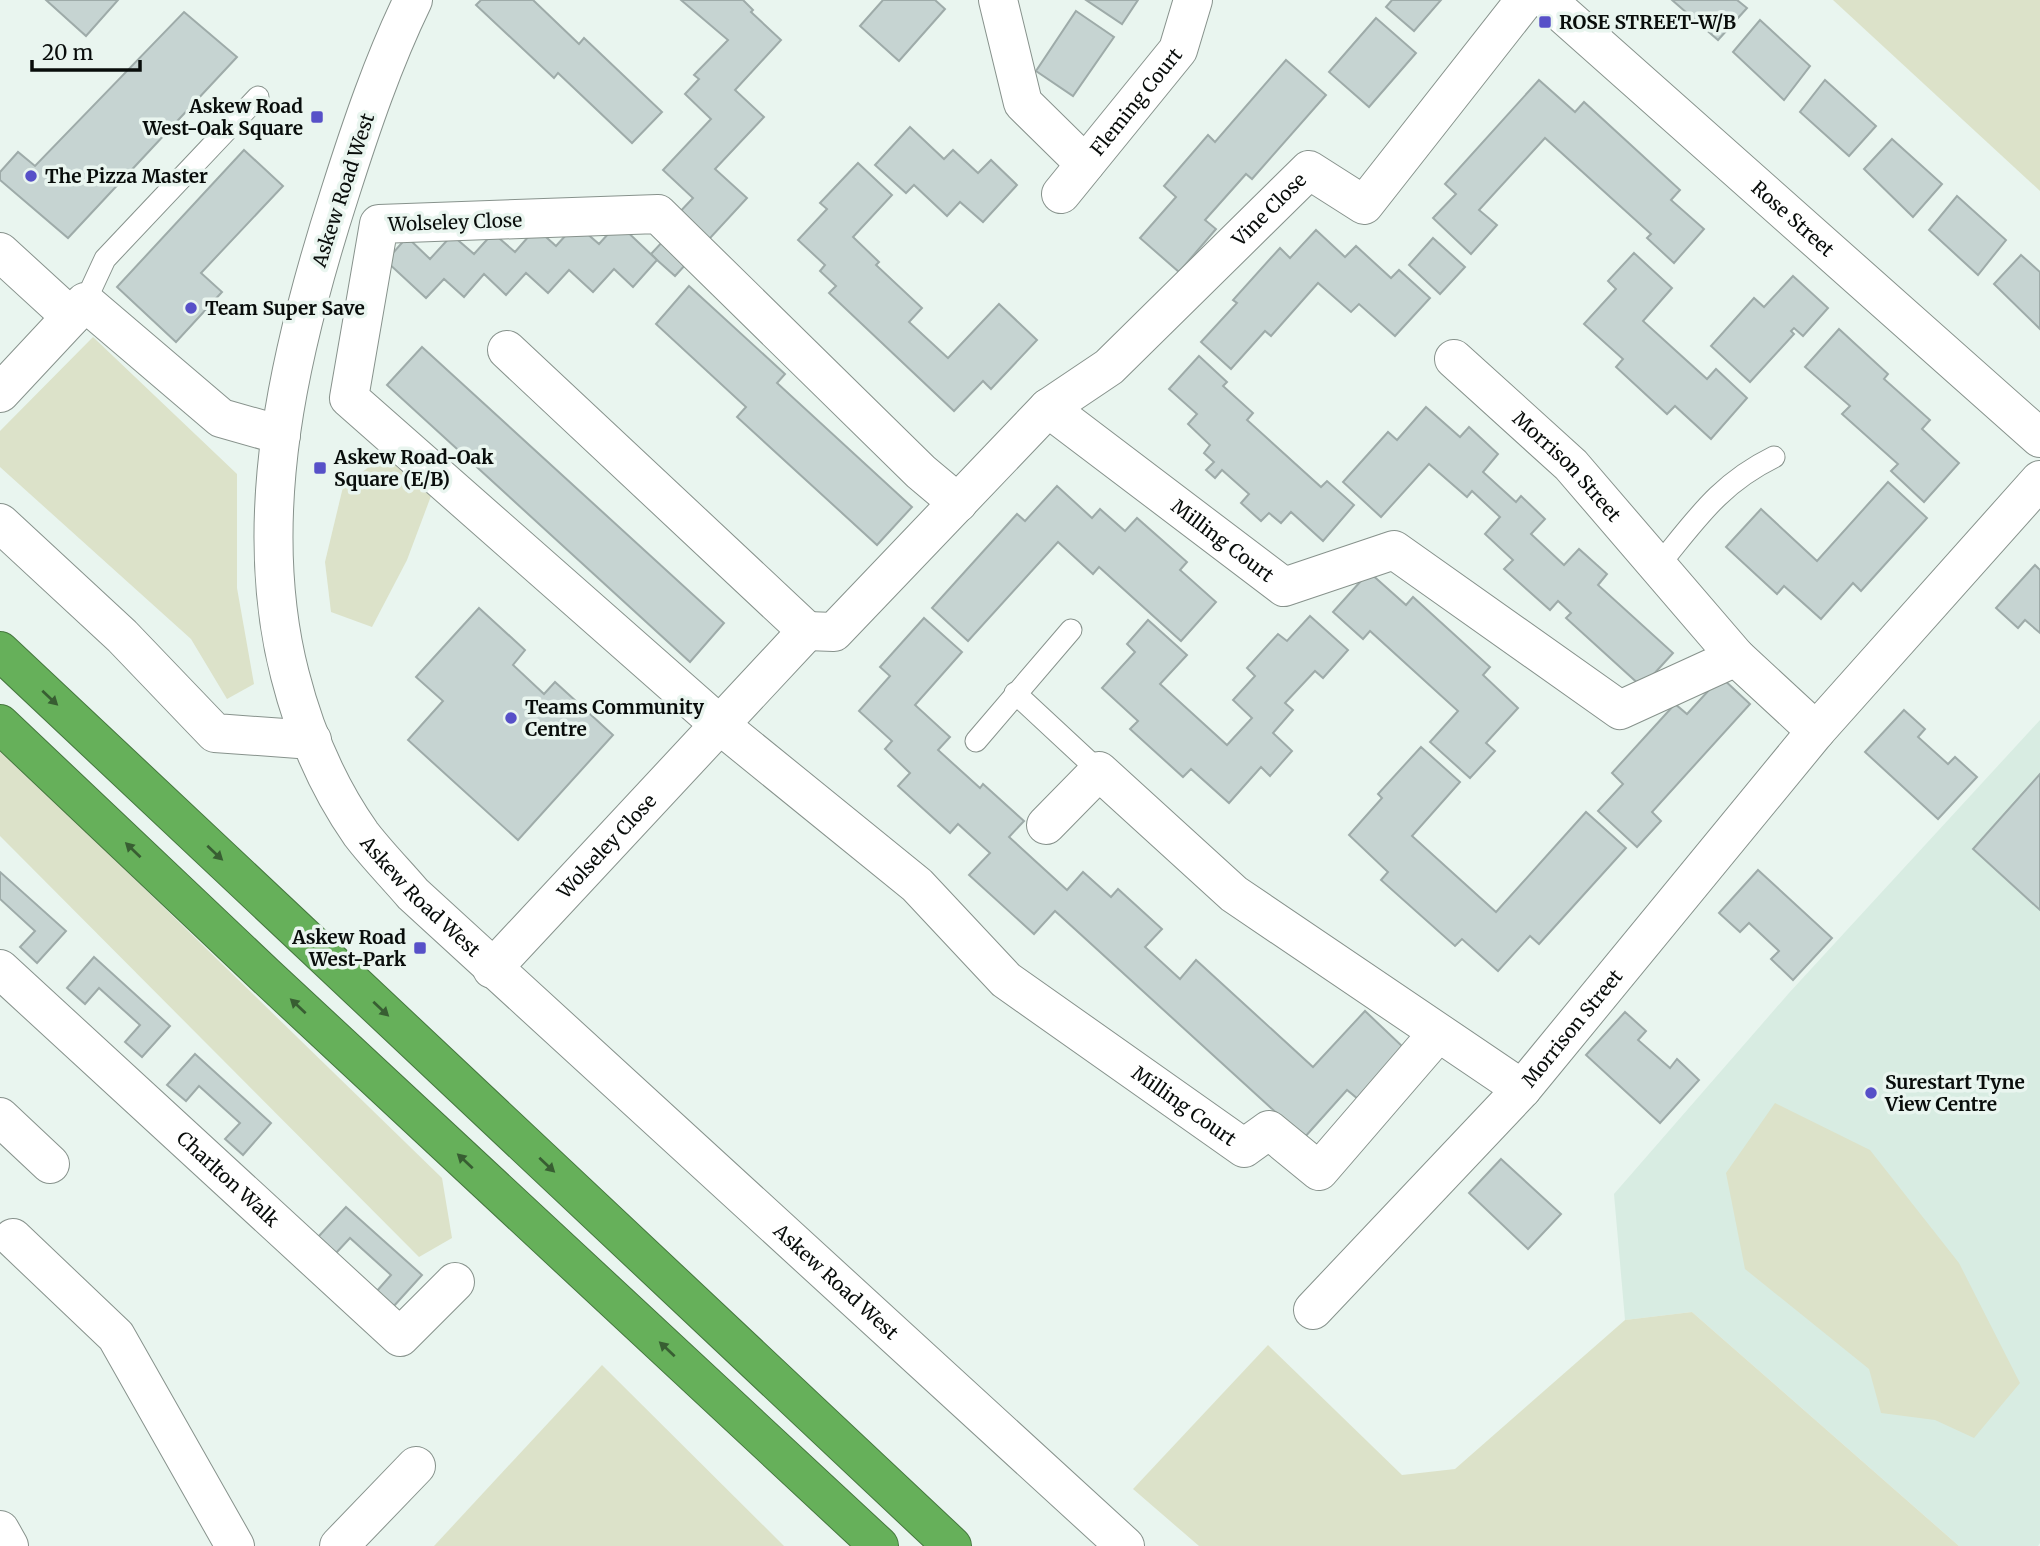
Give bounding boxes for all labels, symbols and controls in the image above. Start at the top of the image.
place label: ROSE STREET-W/B [1559,10,1736,34]
marker: ROSE STREET-W/B [1537,14,1553,30]
scale bar [32,28,140,72]
text: 20 m [42,39,94,66]
street label: Fleming Court [1085,42,1187,160]
place label: Askew Road West-Oak Square [142,94,303,140]
marker: Askew Road West-Oak Square [309,109,325,125]
street label: Askew Road West [307,110,379,271]
place label: The Pizza Master [45,164,208,188]
marker: The Pizza Master [23,168,39,184]
street label: Vine Close [1226,168,1311,252]
street label: Rose Street [1747,176,1840,262]
street label: Wolseley Close [387,208,523,236]
place label: Team Super Save [205,296,365,320]
marker: Team Super Save [183,300,199,316]
street label: Morrison Street [1508,406,1627,527]
place label: Askew Road-Oak Square (E/B) [333,445,494,491]
marker: Askew Road-Oak Square (E/B) [312,460,328,476]
street label: Milling Court [1167,494,1279,587]
one-way arrow [41,689,58,705]
place label: Teams Community Centre [525,695,705,741]
marker: Teams Community Centre [503,710,519,726]
street label: Wolseley Close [551,789,661,904]
street label: Askew Road West [355,830,486,962]
one-way arrow [124,842,142,858]
one-way arrow [206,845,223,861]
place label: Askew Road West-Park [291,925,407,971]
marker: Askew Road West-Park [412,940,428,956]
street label: Morrison Street [1517,964,1628,1092]
one-way arrow [290,999,307,1015]
one-way arrow [372,1001,389,1017]
street label: Milling Court [1127,1061,1242,1151]
place label: Surestart Tyne View Centre [1884,1070,2025,1116]
marker: Surestart Tyne View Centre [1863,1085,1879,1101]
street label: Charlton Walk [172,1126,284,1232]
one-way arrow [456,1153,474,1169]
one-way arrow [538,1157,556,1173]
street label: Askew Road West [768,1218,904,1345]
one-way arrow [659,1342,676,1358]

